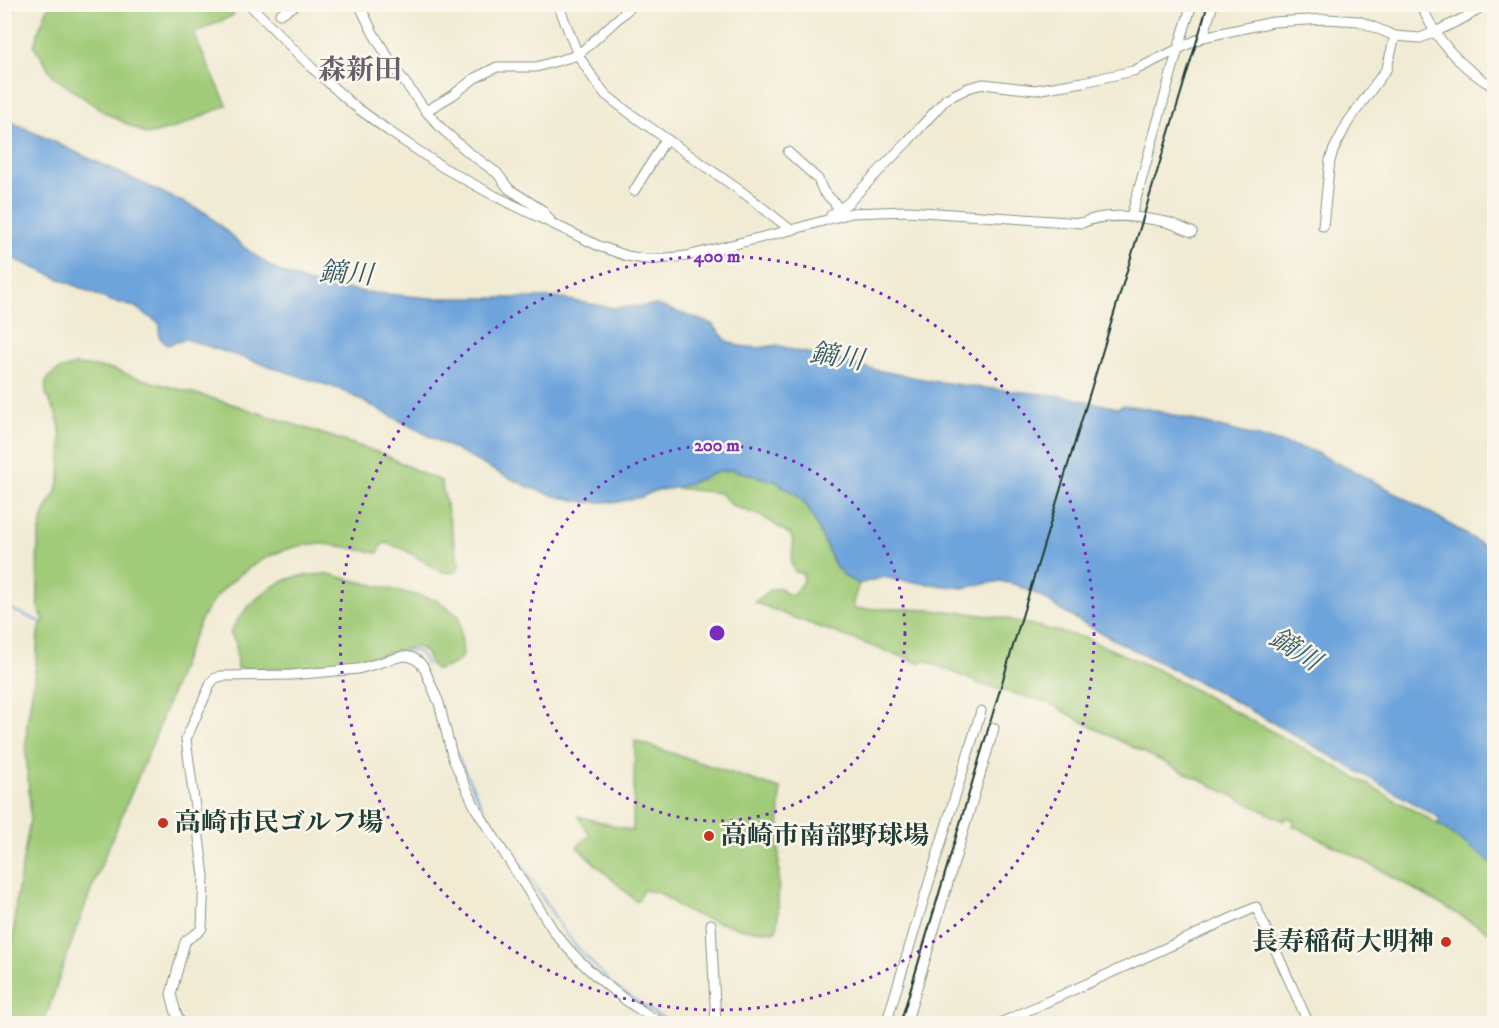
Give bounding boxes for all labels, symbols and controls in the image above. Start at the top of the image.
district label: 森新田 [318,53,402,88]
text: 400 m [692,246,741,268]
water label: 鏑川 [318,255,377,293]
water label: 鏑川 [808,336,869,378]
text: 200 m [694,435,740,457]
water label: 鏑川 [1263,621,1329,681]
centre of rings [707,623,727,643]
place label: 高崎市民ゴルフ場 [175,807,383,840]
marker: 高崎市民ゴルフ場 [156,816,170,830]
place label: 高崎市南部野球場 [721,820,929,853]
marker: 高崎市南部野球場 [702,829,716,843]
place label: 長寿稲荷大明神 [1252,926,1434,959]
marker: 長寿稲荷大明神 [1439,935,1453,949]

